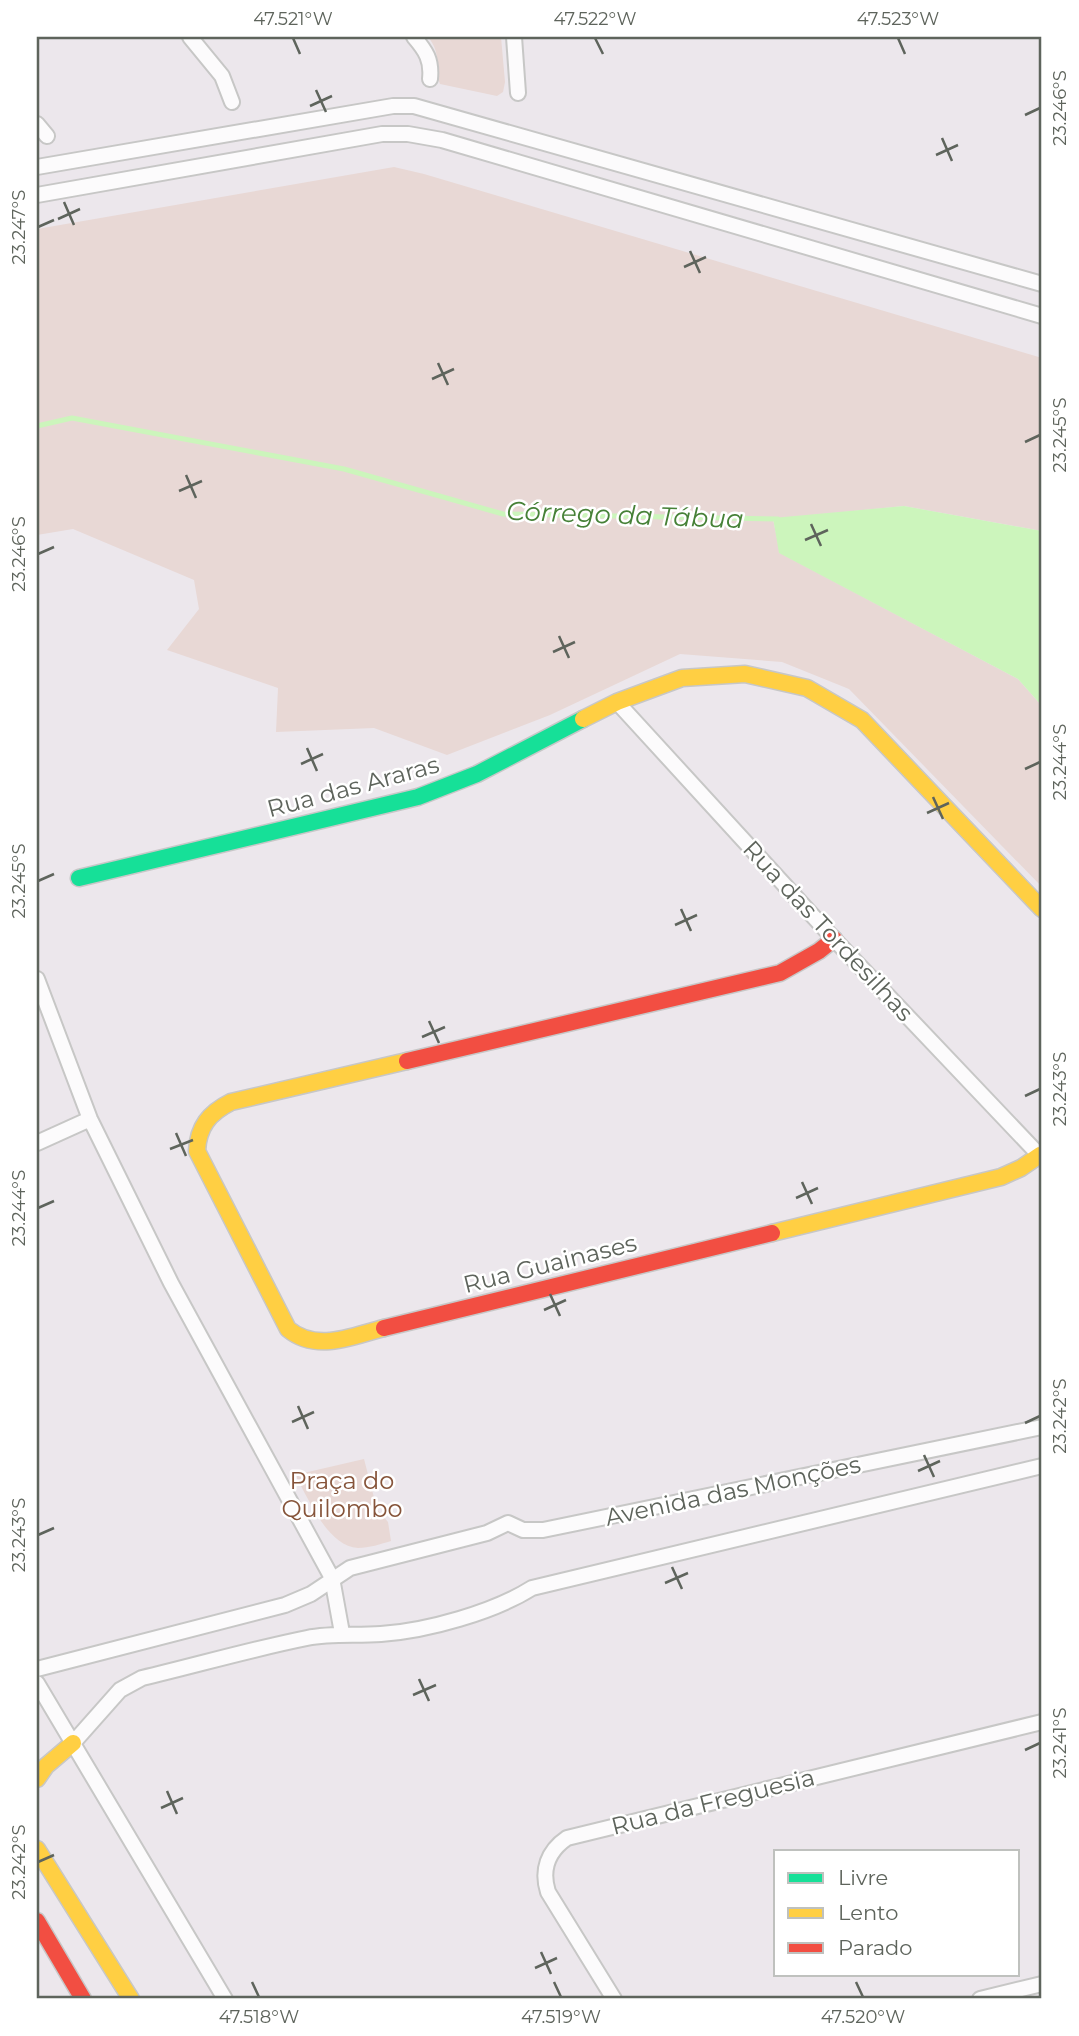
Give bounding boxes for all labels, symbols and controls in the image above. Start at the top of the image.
text: 47.521°W [253,8,333,30]
text: 47.522°W [553,8,637,30]
text: 47.523°W [857,8,939,30]
text: 23.246°S [1049,70,1071,146]
text: 23.247°S [8,190,30,264]
text: 23.245°S [1049,398,1071,472]
water label: Córrego da Tábua [506,495,744,535]
text: 23.246°S [8,516,30,592]
text: 23.244°S [1049,724,1071,800]
street label: Rua das Araras [264,750,442,823]
street label: Rua das Tordesilhas [737,834,920,1027]
text: 23.245°S [8,844,30,918]
text: 23.243°S [1049,1052,1071,1126]
text: 23.244°S [8,1170,30,1246]
street label: Rua Guainases [460,1228,640,1299]
text: 23.242°S [1049,1378,1071,1454]
street label: Avenida das Monções [603,1449,863,1532]
park label: Praça do Quilombo [281,1466,403,1523]
text: 23.243°S [8,1498,30,1572]
text: 23.241°S [1049,1707,1071,1779]
street label: Rua da Freguesia [608,1762,818,1841]
text: 23.242°S [8,1824,30,1900]
legend [774,1850,1020,1976]
text: Livre [838,1865,888,1890]
text: Lento [838,1900,898,1925]
text: Parado [838,1935,913,1960]
text: 47.518°W [219,2006,299,2028]
text: 47.519°W [521,2006,601,2028]
text: 47.520°W [821,2006,905,2028]

